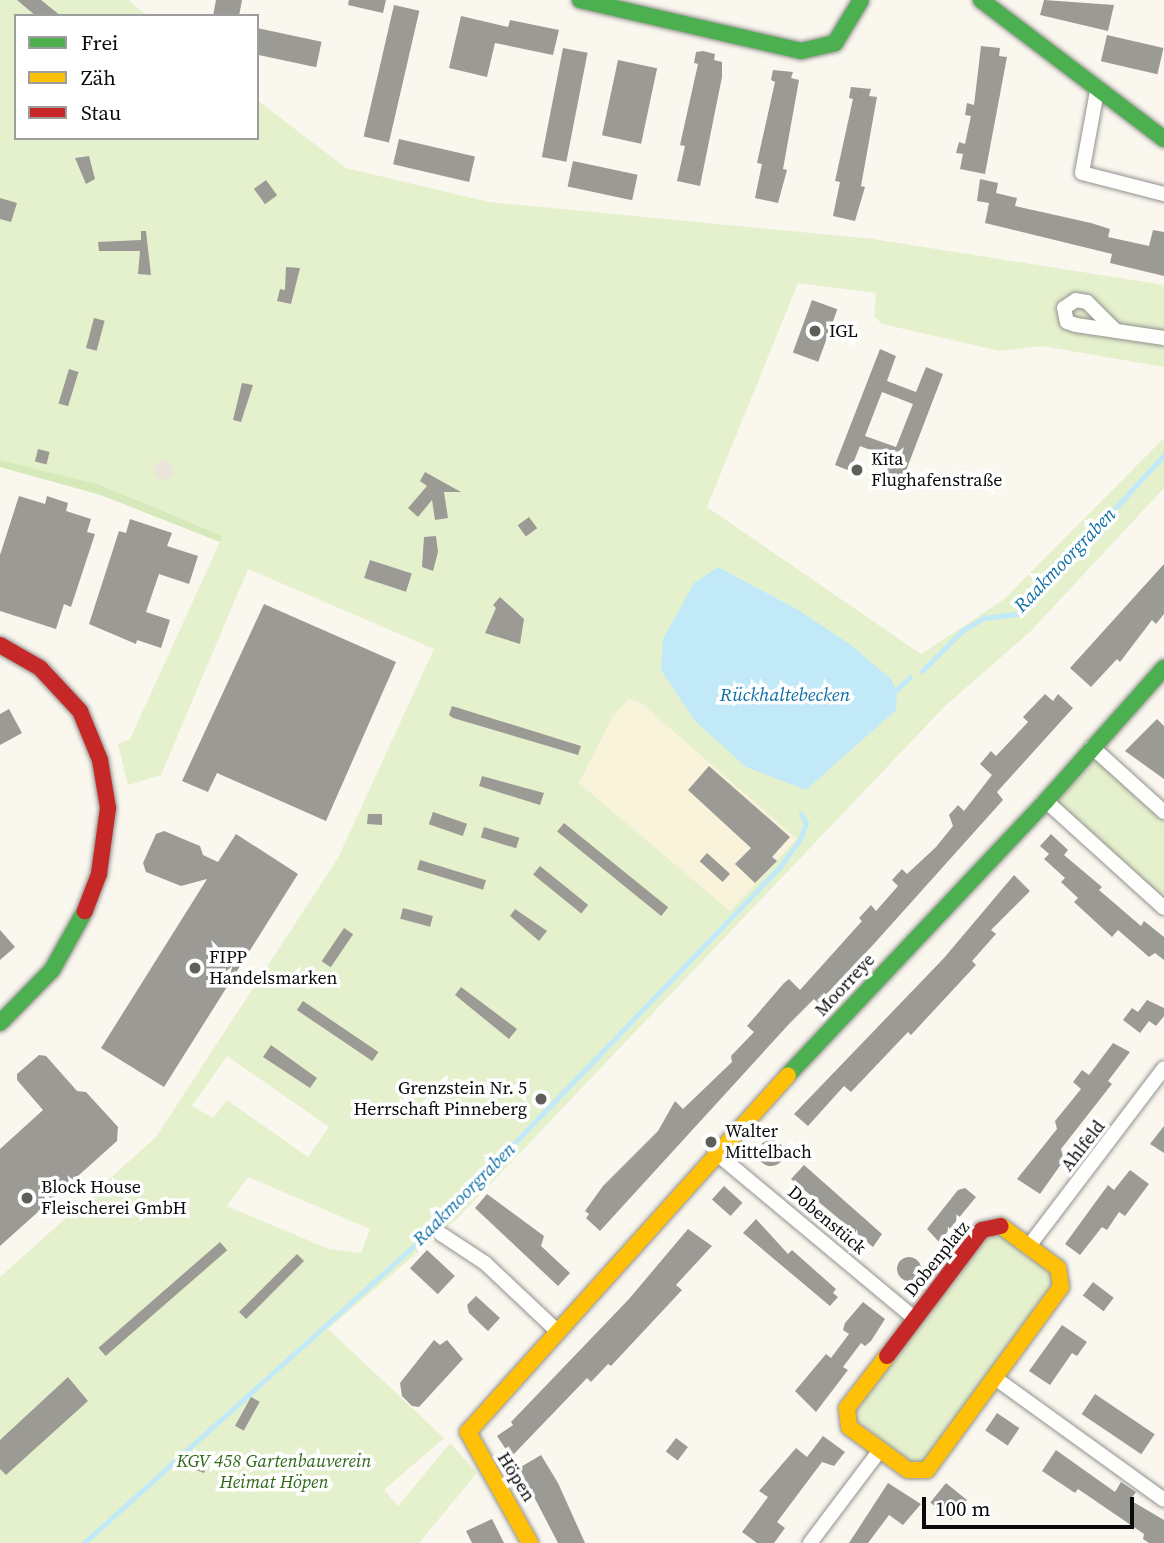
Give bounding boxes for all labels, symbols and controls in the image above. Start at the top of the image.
legend [14,14,259,140]
text: Frei [81,28,118,57]
text: Zäh [81,63,116,92]
text: Stau [81,98,121,127]
place label: IGL [829,320,858,342]
marker: IGL [807,323,823,339]
place label: Kita Flughafenstraße [871,449,1002,491]
marker: Kita Flughafenstraße [849,462,865,478]
water label: Raakmoorgraben [1009,503,1121,617]
water label: Rückhaltebecken [720,684,850,706]
place label: FIPP Handelsmarken [209,947,337,990]
street label: Moorreye [811,949,879,1021]
marker: FIPP Handelsmarken [187,960,203,976]
place label: Grenzstein Nr. 5 Herrschaft Pinneberg [353,1078,527,1120]
marker: Grenzstein Nr. 5 Herrschaft Pinneberg [533,1091,549,1107]
street label: Ahlfeld [1056,1116,1110,1176]
place label: Walter Mittelbach [725,1121,812,1164]
marker: Walter Mittelbach [703,1134,719,1150]
water label: Raakmoorgraben [408,1138,520,1250]
place label: Block House Fleischerei GmbH [41,1177,187,1220]
street label: Dobenstück [784,1181,870,1259]
marker: Block House Fleischerei GmbH [19,1190,35,1206]
street label: Dobenplatz [900,1217,974,1301]
street label: Höpen [493,1448,539,1506]
park label: KGV 458 Gartenbauverein Heimat Höpen [177,1451,371,1494]
scale bar [926,1484,1138,1528]
text: 100 m [935,1494,990,1523]

